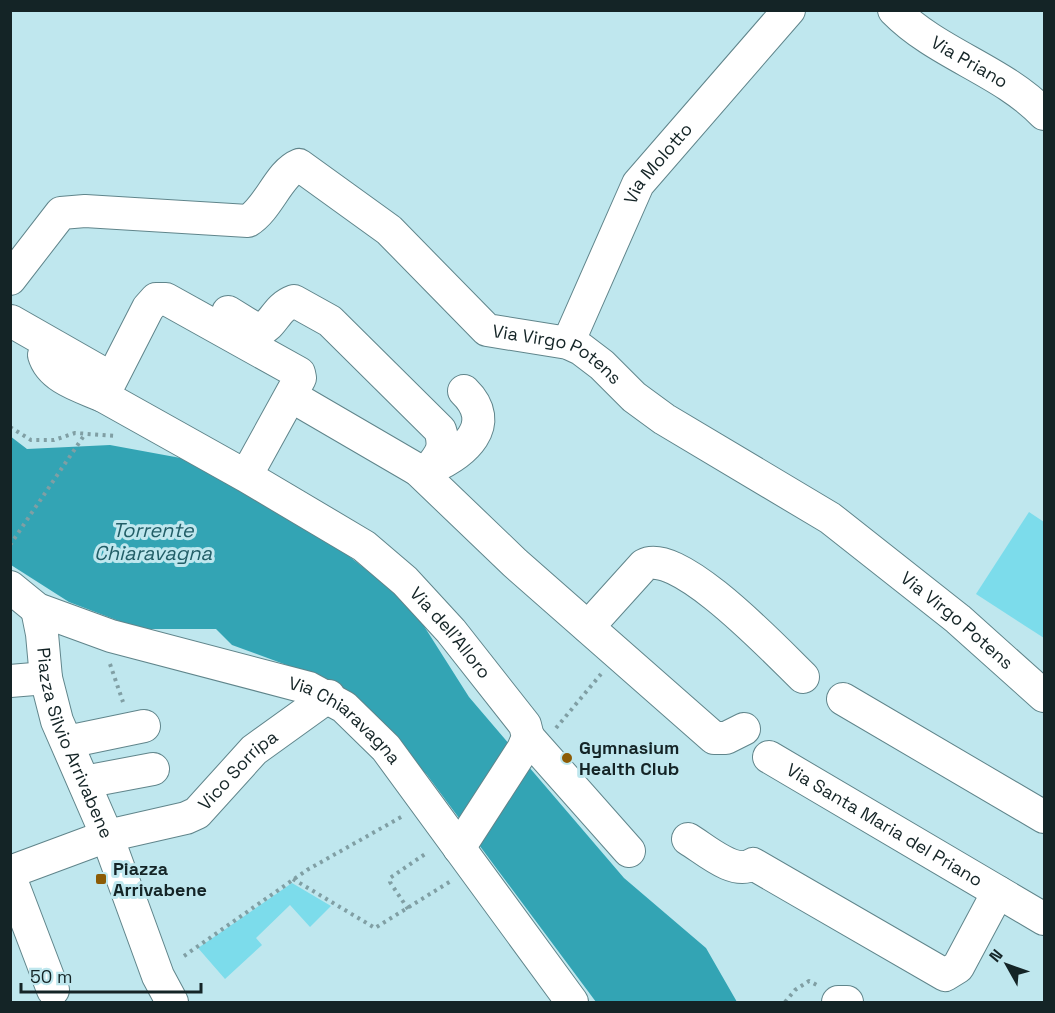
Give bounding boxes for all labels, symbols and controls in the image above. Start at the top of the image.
street label: Via Priano [927,30,1013,93]
street label: Via Molotto [619,118,697,207]
street label: Via Virgo Potens [491,319,627,389]
water label: Torrente Chiaravagna [94,517,212,566]
street label: Via Virgo Potens [896,566,1018,674]
street label: Via dell'Alloro [405,582,496,683]
street label: Piazza Silvio Arrivabene [32,646,119,842]
street label: Via Chiaravagna [286,671,406,769]
street label: Vico Sorripa [193,725,282,815]
place label: Gymnasium Health Club [579,736,679,780]
marker: Gymnasium Health Club [560,751,574,765]
street label: Via Santa Maria del Priano [782,758,987,891]
place label: Piazza Arrivabene [113,857,207,901]
marker: Piazza Arrivabene [94,872,108,886]
north arrow [977,935,1037,995]
text: N [984,945,1007,967]
scale bar [21,956,201,994]
text: 50 m [30,965,72,988]

